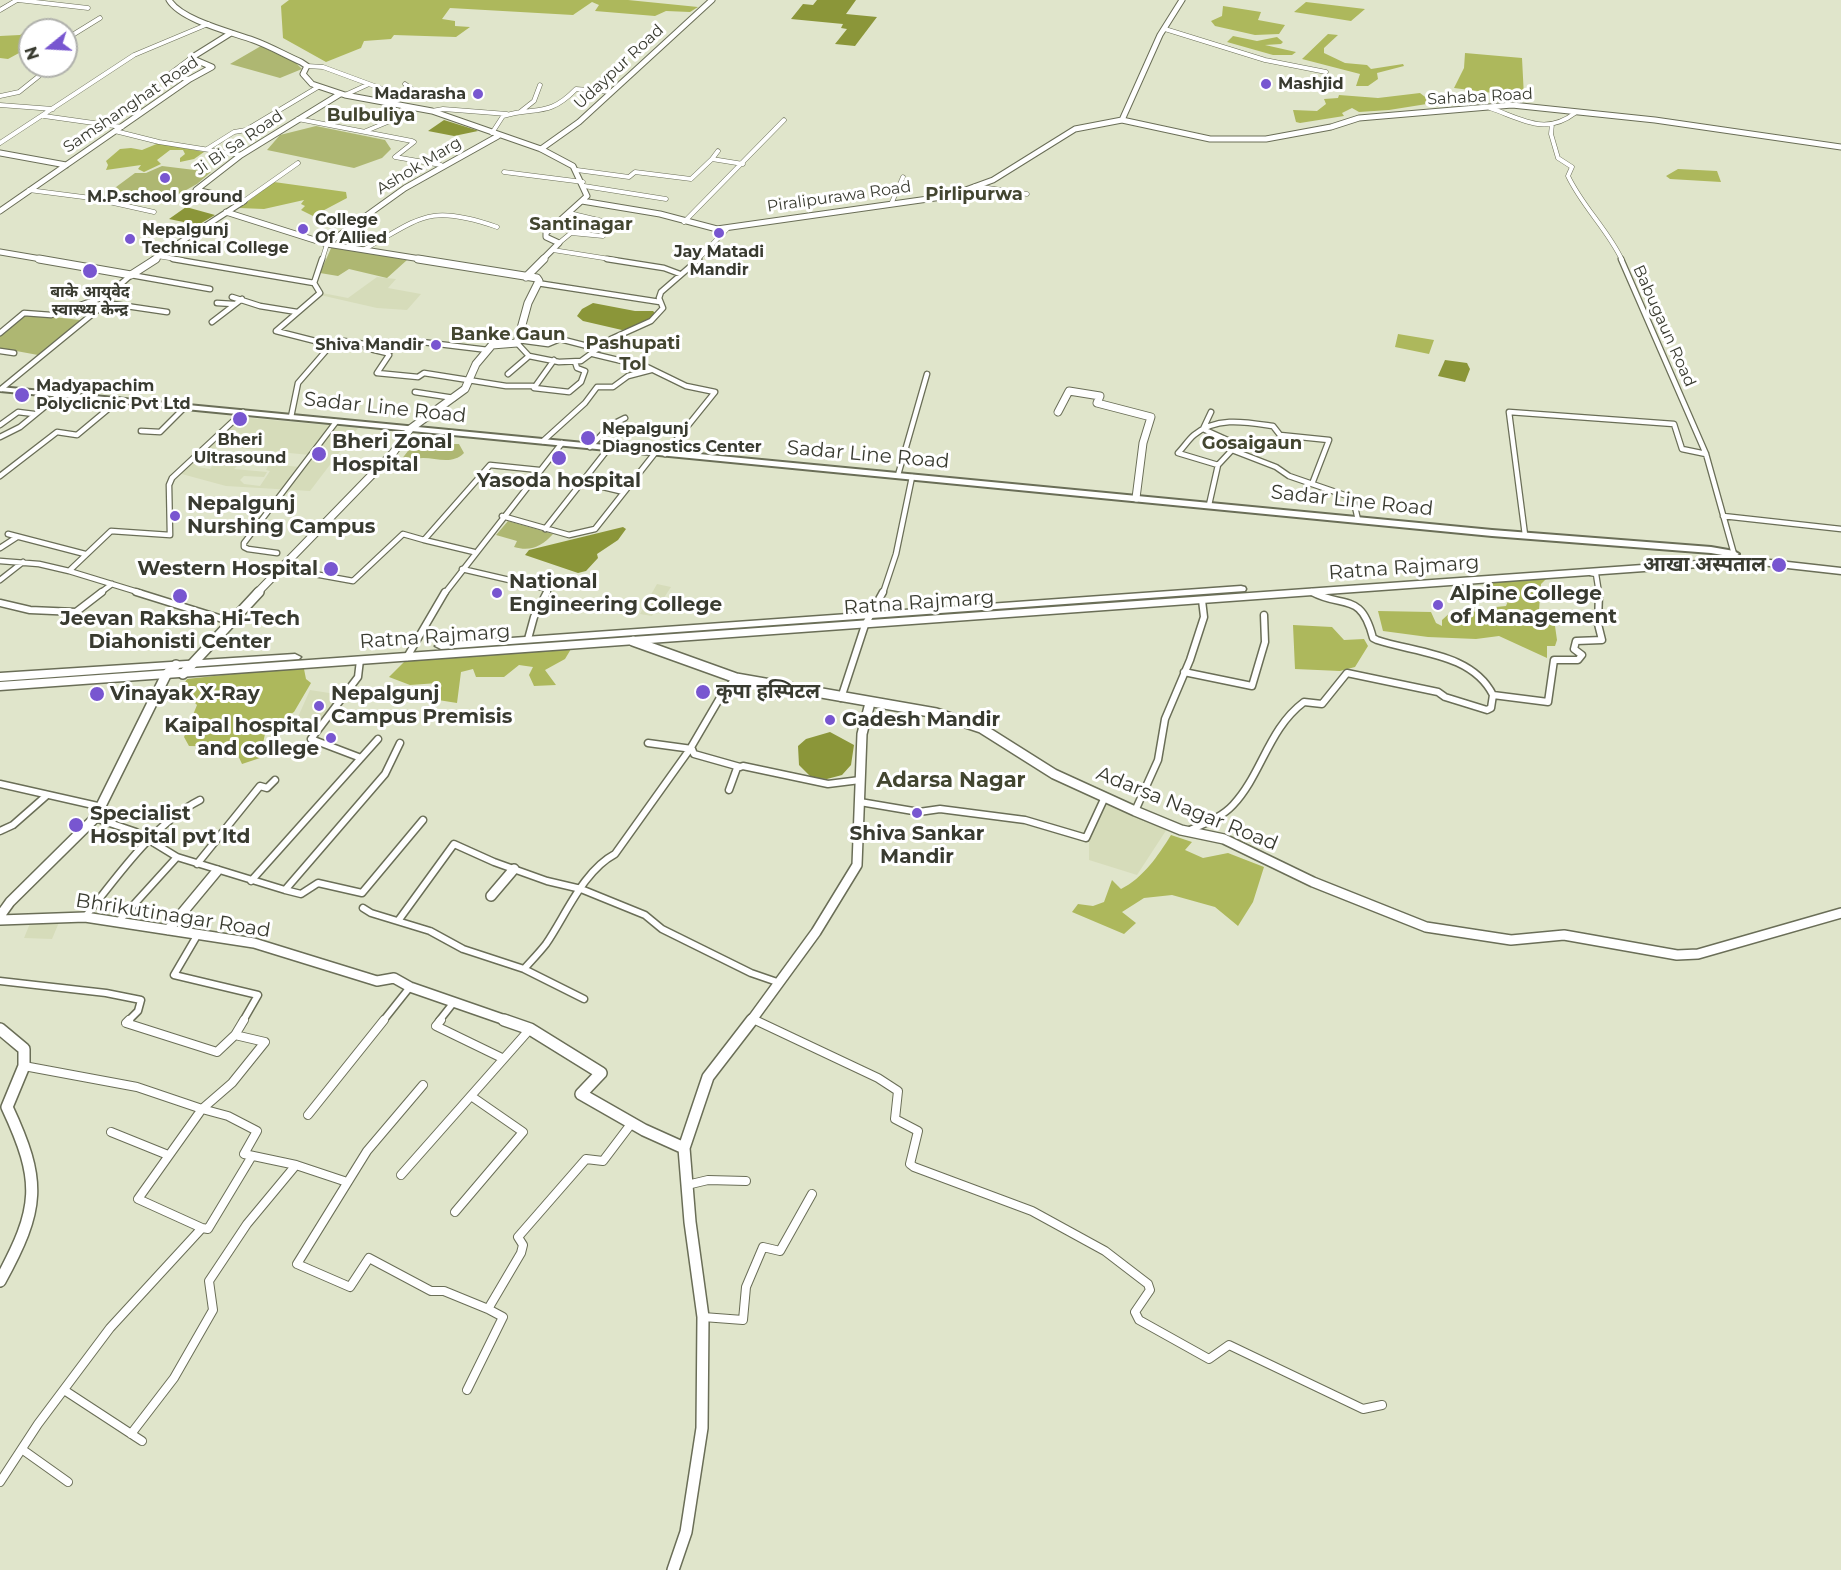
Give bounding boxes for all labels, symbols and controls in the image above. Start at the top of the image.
north arrow [18,18,78,78]
street label: Udaypur Road [570,21,668,113]
text: N [21,44,43,62]
street label: Samshanghat Road [60,53,202,157]
place label: Mashjid [1278,74,1344,94]
marker: Mashjid [1259,77,1273,91]
place label: Madarasha [374,84,466,104]
street label: Sahaba Road [1427,85,1533,109]
marker: Madarasha [471,87,485,101]
district label: Bulbuliya [327,105,415,127]
street label: Ji Bi Sa Road [191,106,287,180]
street label: Ashok Marg [373,133,465,199]
marker: M.P.school ground [158,171,172,185]
street label: Piralipurawa Road [766,177,912,217]
district label: Pirlipurwa [925,184,1023,206]
place label: M.P.school ground [87,187,243,207]
place label: College Of Allied [315,210,387,248]
district label: Santinagar [529,214,633,236]
place label: Nepalgunj Technical College [142,220,289,258]
marker: College Of Allied [296,222,310,236]
marker: Jay Matadi Mandir [712,226,726,240]
marker: Nepalgunj Technical College [123,232,137,246]
place label: Jay Matadi Mandir [674,242,764,280]
marker: बाके आयुवेद स्वास्थ्य केन्द्र [81,262,99,280]
street label: Babugaun Road [1629,262,1699,390]
place label: बाके आयुवेद स्वास्थ्य केन्द्र [50,282,130,320]
district label: Banke Gaun [451,324,565,346]
district label: Pashupati Tol [586,333,680,376]
place label: Shiva Mandir [315,335,424,355]
marker: Shiva Mandir [429,338,443,352]
place label: Madyapachim Polyclicnic Pvt Ltd [36,376,191,414]
marker: Madyapachim Polyclicnic Pvt Ltd [13,386,31,404]
street label: Sadar Line Road [303,388,467,428]
marker: Bheri Ultrasound [231,410,249,428]
place label: Nepalgunj Diagnostics Center [602,419,762,457]
marker: Nepalgunj Diagnostics Center [579,429,597,447]
place label: Bheri Ultrasound [194,430,286,468]
place label: Bheri Zonal Hospital [332,430,453,477]
district label: Gosaigaun [1202,433,1302,455]
street label: Sadar Line Road [786,436,950,474]
marker: Bheri Zonal Hospital [310,445,328,463]
marker: Yasoda hospital [550,449,568,467]
place label: Yasoda hospital [477,469,641,493]
street label: Sadar Line Road [1270,481,1434,521]
place label: Nepalgunj Nurshing Campus [187,492,375,539]
marker: Nepalgunj Nurshing Campus [168,509,182,523]
street label: Ratna Rajmarg [1328,551,1480,585]
place label: आखा अस्पताल [1643,553,1766,577]
marker: आखा अस्पताल [1770,556,1788,574]
place label: Western Hospital [137,557,318,581]
marker: Western Hospital [322,560,340,578]
place label: National Engineering College [509,570,722,617]
place label: Alpine College of Management [1450,582,1617,629]
marker: National Engineering College [490,586,504,600]
street label: Ratna Rajmarg [843,586,995,620]
marker: Jeevan Raksha Hi-Tech Diahonisti Center [171,587,189,605]
marker: Alpine College of Management [1431,598,1445,612]
place label: Jeevan Raksha Hi-Tech Diahonisti Center [60,607,300,654]
street label: Ratna Rajmarg [359,620,511,654]
place label: कृपा हस्पिटल [716,680,820,704]
place label: Vinayak X-Ray [110,682,260,706]
place label: Nepalgunj Campus Premisis [331,682,512,729]
marker: कृपा हस्पिटल [694,683,712,701]
marker: Vinayak X-Ray [88,685,106,703]
marker: Nepalgunj Campus Premisis [312,699,326,713]
place label: Gadesh Mandir [842,708,1000,732]
marker: Gadesh Mandir [823,713,837,727]
place label: Kaipal hospital and college [164,714,319,761]
marker: Kaipal hospital and college [324,731,338,745]
street label: Adarsa Nagar Road [1093,762,1281,856]
district label: Adarsa Nagar [876,768,1026,794]
place label: Specialist Hospital pvt ltd [90,802,250,849]
marker: Shiva Sankar Mandir [910,806,924,820]
marker: Specialist Hospital pvt ltd [67,816,85,834]
place label: Shiva Sankar Mandir [850,822,984,869]
street label: Bhrikutinagar Road [74,889,272,943]

